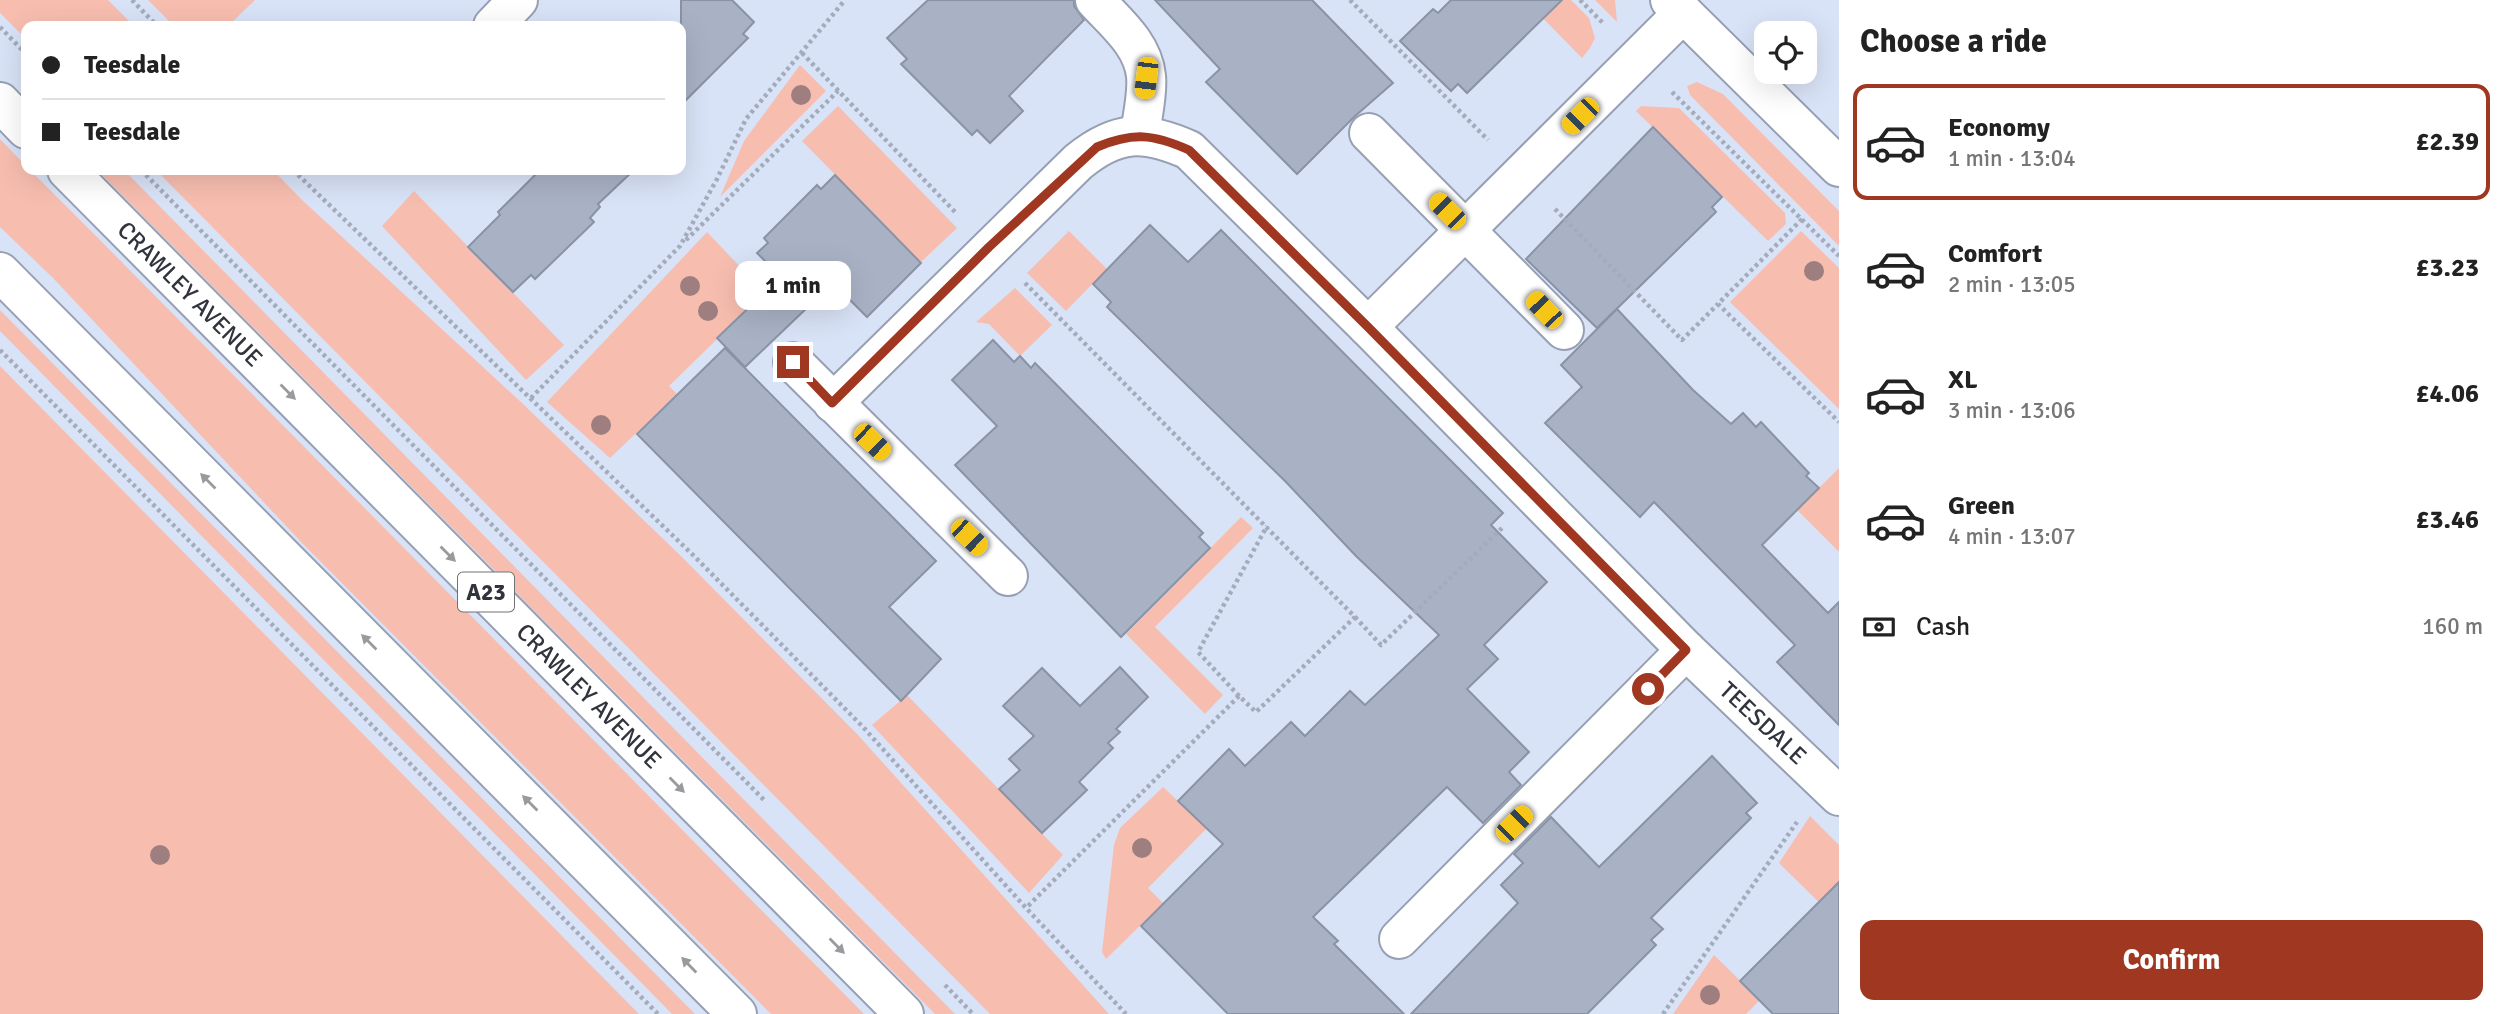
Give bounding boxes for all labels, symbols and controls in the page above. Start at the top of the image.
map controls [1754,21,1817,84]
button: locate [1754,21,1817,84]
text: Choose a ride [1860,22,2047,61]
text: Teesdale [84,49,180,81]
car [1134,56,1159,100]
car [1558,94,1603,138]
icon: car [1864,111,1927,174]
text: Economy [1948,112,2050,144]
text: Teesdale [84,116,180,148]
text: £2.39 [2415,126,2479,158]
text: 1 min · 13:04 [1948,144,2076,173]
car [1425,189,1470,233]
street label: CRAWLEY AVENUE [111,215,269,373]
icon: car [1864,237,1927,300]
text: Comfort [1948,238,2042,270]
text: £3.23 [2415,252,2479,284]
callout: 1 min [735,260,851,310]
text: 2 min · 13:05 [1948,270,2076,299]
text: 1 min [765,271,821,300]
car [1522,288,1567,332]
route end [777,346,809,378]
icon: car [1864,363,1927,426]
text: XL [1948,364,1978,396]
text: £4.06 [2415,378,2479,410]
one-way arrow [279,383,295,400]
text: 3 min · 13:06 [1948,396,2076,425]
car [850,420,895,464]
one-way arrow [201,473,217,490]
icon: car [1864,489,1927,552]
text: Green [1948,490,2015,522]
text: £3.46 [2415,504,2479,536]
car [947,515,992,559]
text: 4 min · 13:07 [1948,522,2076,551]
one-way arrow [439,545,456,562]
road number: A23 [458,572,514,612]
icon: cash [1860,608,1898,646]
text: Cash [1916,611,1970,643]
text: 160 m [2422,612,2483,641]
street label: CRAWLEY AVENUE [510,617,668,775]
one-way arrow [361,635,378,651]
route start [1632,673,1664,705]
street label: TEESDALE [1713,675,1813,771]
one-way arrow [668,776,685,792]
one-way arrow [521,795,538,812]
car [1492,802,1537,846]
button: Confirm [1860,920,2483,1000]
one-way arrow [829,938,846,955]
one-way arrow [682,957,698,974]

